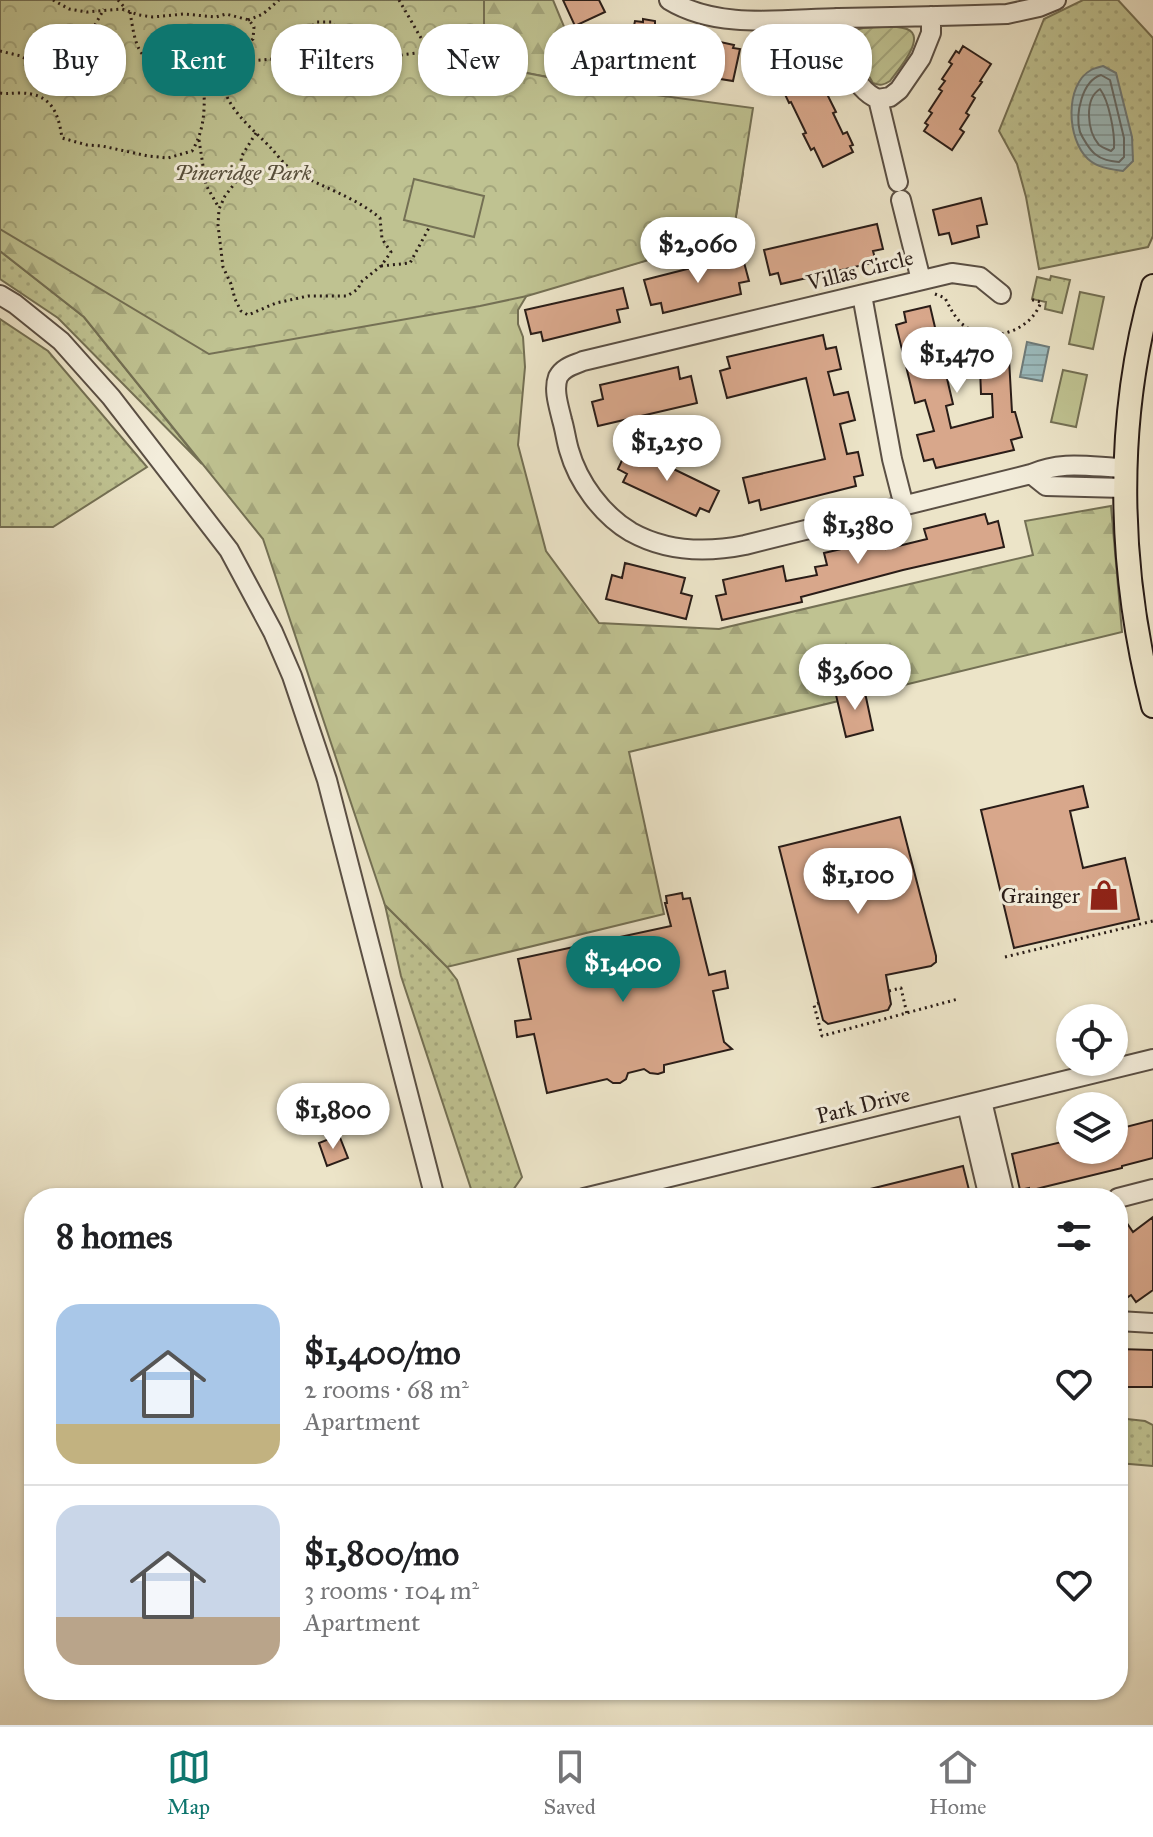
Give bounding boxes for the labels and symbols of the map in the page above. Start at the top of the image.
park label: Pineridge Park [175,159,312,186]
pin: $2,060 [633,217,763,285]
street label: Villas Circle [803,244,916,297]
pin: $1,470 [892,327,1022,395]
pin: $1,250 [602,415,732,483]
pin: $1,380 [793,498,923,566]
pin: $3,600 [790,644,920,712]
pin: $1,100 [793,848,923,916]
shop icon: Grainger [1087,878,1121,912]
place label: Grainger [1001,882,1081,909]
pin: $1,400 [558,936,688,1004]
street label: Park Drive [813,1080,913,1130]
pin: $1,800 [268,1083,398,1151]

